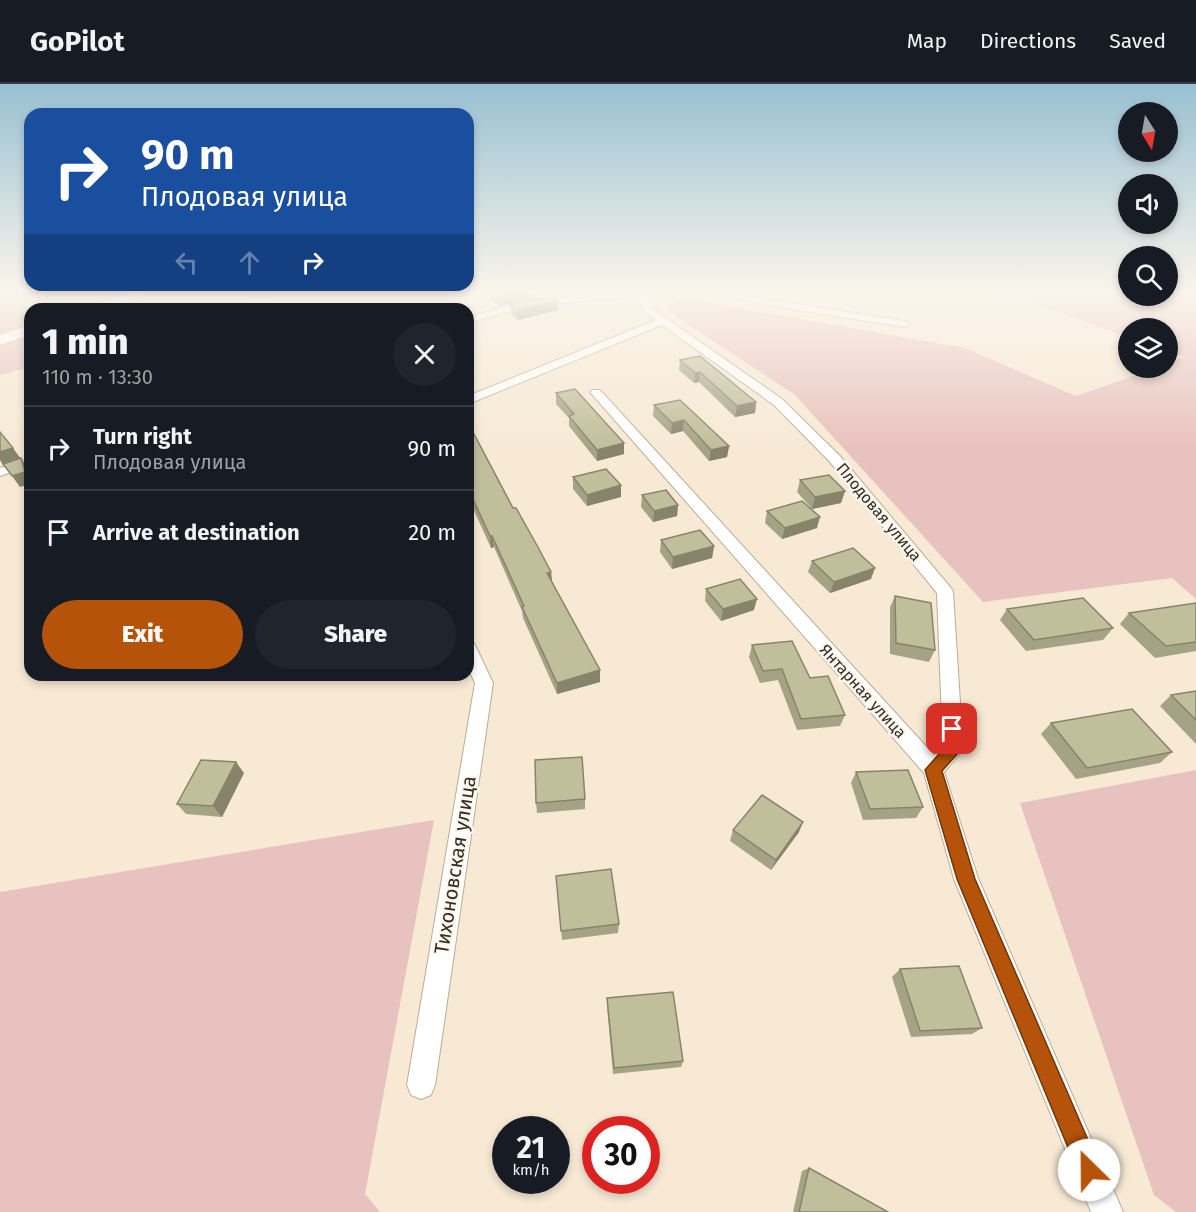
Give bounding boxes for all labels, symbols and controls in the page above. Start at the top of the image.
text: GoPilot [30,25,124,58]
text: Map [907,28,947,54]
text: Directions [980,28,1076,54]
text: Saved [1109,28,1166,54]
north arrow [1118,102,1178,162]
map controls [1118,102,1178,378]
text: 90 m [141,130,235,180]
icon: right [42,132,120,210]
button: sound [1118,174,1178,234]
text: Плодовая улица [141,181,348,213]
icon: left [170,246,203,279]
icon: ahead [233,246,266,279]
icon: right [296,246,329,279]
button: search [1118,246,1178,306]
button: layers [1118,318,1178,378]
text: 1 min [42,320,128,364]
button: close [393,323,456,386]
text: 110 m · 13:30 [42,365,153,389]
text: Turn right [93,423,192,450]
icon: right [42,432,75,465]
text: 90 m [407,435,456,462]
text: Плодовая улица [93,450,246,474]
street label: Плодовая улица [832,459,926,565]
icon: arrive [42,516,75,549]
text: Arrive at destination [93,519,300,546]
text: 20 m [408,519,456,546]
button: Exit [42,600,243,669]
button: Share [255,600,456,669]
street label: Янтарная улица [816,640,910,742]
pin [926,703,977,754]
icon: arrive [935,712,968,745]
street label: Тихоновская улица [429,774,481,956]
speed limit sign: 30 [582,1116,660,1194]
text: 21 [517,1130,545,1166]
position arrow [1057,1138,1121,1202]
text: km/h [512,1161,550,1179]

